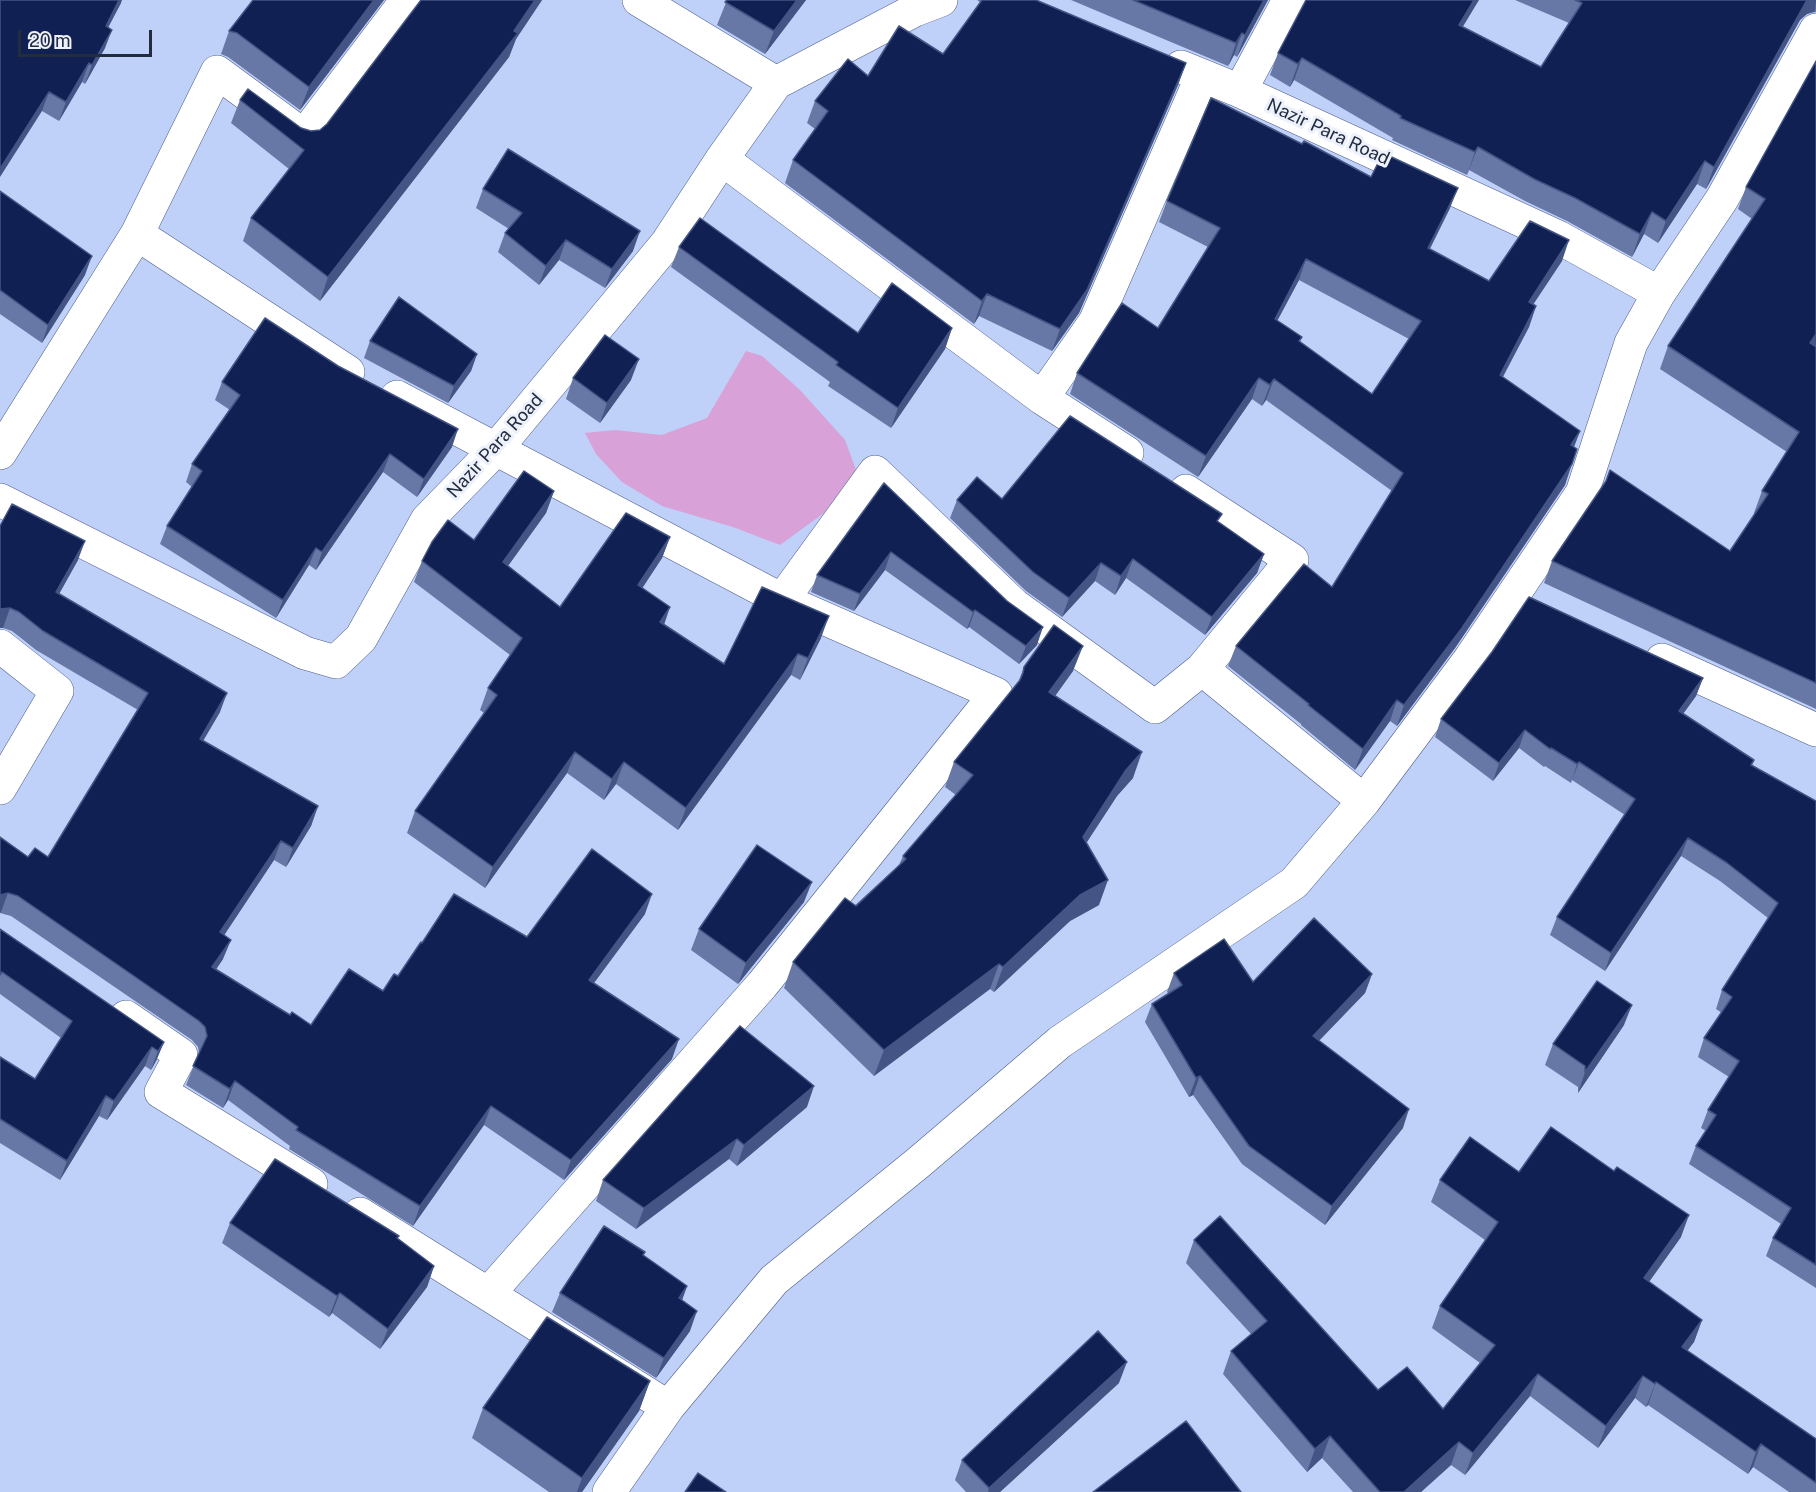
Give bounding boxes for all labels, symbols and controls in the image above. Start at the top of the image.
scale bar [21,18,154,56]
text: 20 m [29,30,71,51]
street label: Nazir Para Road [1263,94,1393,170]
street label: Nazir Para Road [442,389,548,503]

